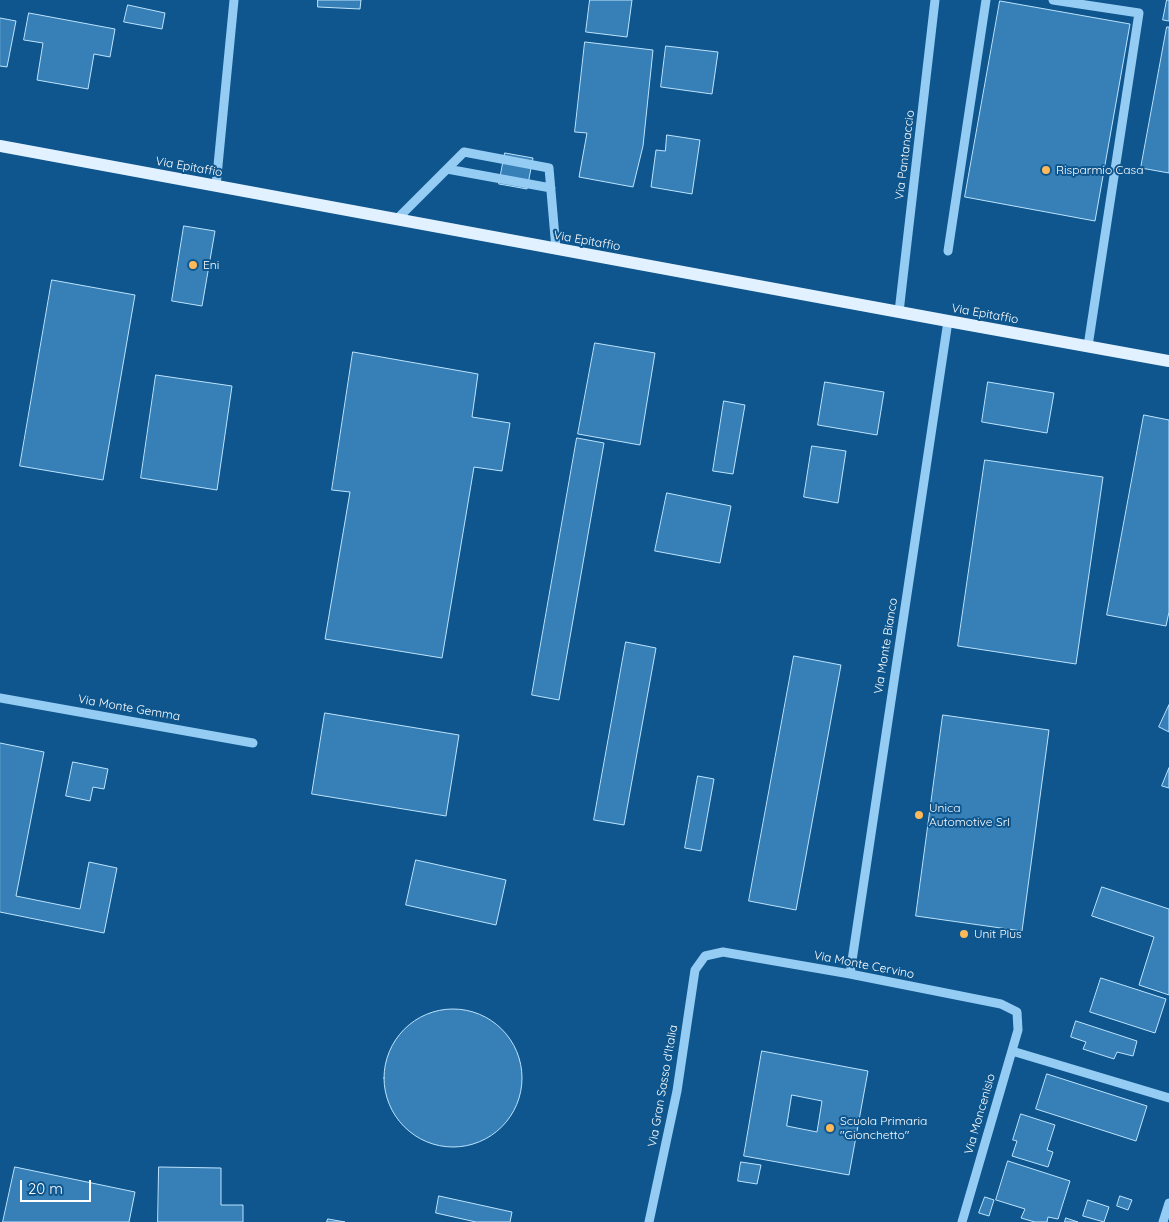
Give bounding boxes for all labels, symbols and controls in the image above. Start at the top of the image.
street label: Via Pantanaccio [892,109,918,201]
street label: Via Epitaffio [154,154,224,180]
place label: Risparmio Casa [1056,163,1144,177]
marker: Risparmio Casa [1040,164,1052,176]
street label: Via Epitaffio [552,228,622,254]
place label: Eni [203,258,219,272]
marker: Eni [187,259,199,271]
street label: Via Epitaffio [950,301,1020,327]
street label: Via Monte Bianco [871,597,901,695]
street label: Via Monte Gemma [77,692,181,724]
place label: Unica Automotive Srl [929,801,1010,829]
marker: Unica Automotive Srl [913,809,925,821]
place label: Unit Plus [974,927,1022,941]
marker: Unit Plus [958,928,970,940]
street label: Via Monte Cervino [812,948,916,982]
street label: Via Gran Sasso d'Italia [645,1024,681,1148]
street label: Via Moncenisio [962,1072,998,1156]
place label: Scuola Primaria "Gionchetto" [840,1114,927,1142]
marker: Scuola Primaria "Gionchetto" [824,1122,836,1134]
scale bar [22,1170,94,1202]
text: 20 m [28,1179,63,1198]

